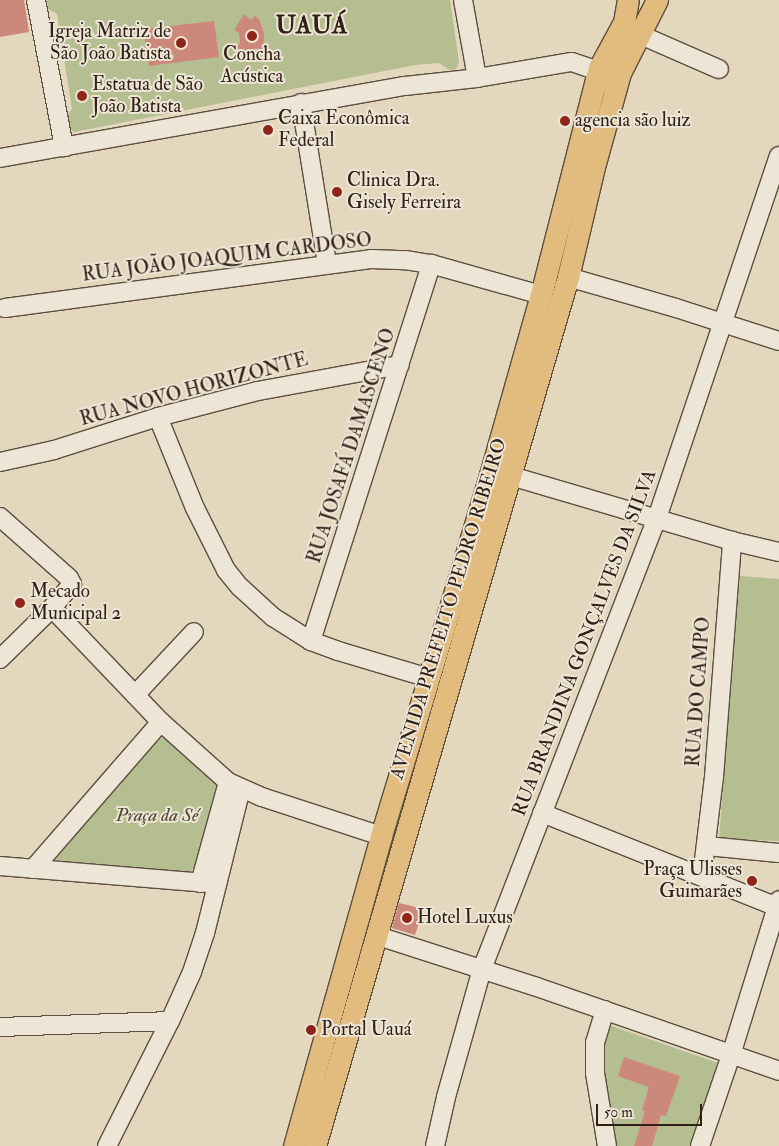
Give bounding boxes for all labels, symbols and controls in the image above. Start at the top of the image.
district label: UAUÁ [275,12,349,40]
place label: Igreja Matriz de São João Batista [48,21,171,65]
marker: Concha Acústica [246,30,258,42]
marker: Igreja Matriz de São João Batista [175,37,187,49]
place label: Concha Acústica [221,44,283,88]
place label: Estatua de São João Batista [92,74,203,118]
marker: Estatua de São João Batista [76,90,88,102]
place label: Caixa Econômica Federal [278,108,409,152]
place label: agencia são luiz [575,110,691,132]
marker: agencia são luiz [559,115,571,127]
marker: Caixa Econômica Federal [262,124,274,136]
place label: Clinica Dra. Gisely Ferreira [347,170,461,214]
marker: Clinica Dra. Gisely Ferreira [331,186,343,198]
street label: RUA JOÃO JOAQUIM CARDOSO [81,229,373,287]
street label: RUA JOSAFÁ DAMASCENO [303,326,401,566]
street label: RUA NOVO HORIZONTE [78,349,310,431]
street label: AVENIDA PREFEITO PEDRO RIBEIRO [386,436,512,782]
street label: RUA BRANDINA GONÇALVES DA SILVA [508,466,662,820]
place label: Mecado Municipal 2 [30,581,121,625]
marker: Mecado Municipal 2 [14,597,26,609]
street label: RUA DO CAMPO [682,616,716,768]
park label: Praça da Sé [116,805,198,827]
place label: Praça Ulisses Guimarães [643,859,742,903]
marker: Praça Ulisses Guimarães [746,875,758,887]
place label: Hotel Luxus [417,907,513,929]
marker: Hotel Luxus [401,912,413,924]
place label: Portal Uauá [321,1019,412,1041]
marker: Portal Uauá [305,1024,317,1036]
scale bar [599,1094,705,1126]
text: 50 m [604,1103,633,1122]

